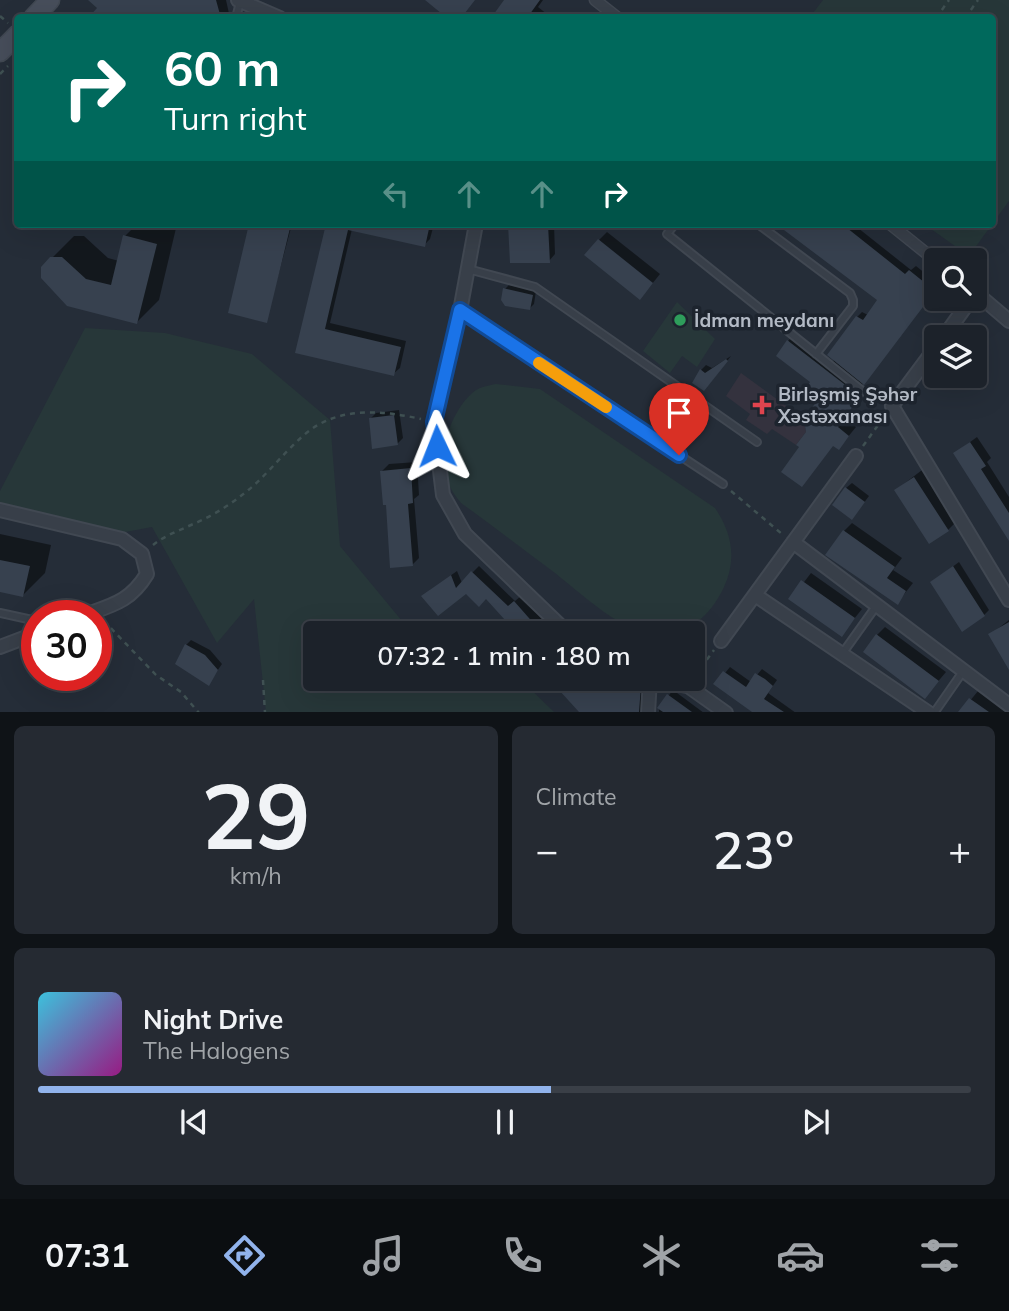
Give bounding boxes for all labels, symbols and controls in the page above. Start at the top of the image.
text: 60 m [164,37,280,98]
icon: right [49,42,140,133]
text: Turn right [164,98,307,138]
icon: left [377,175,415,213]
icon: ahead [450,175,488,213]
icon: ahead [523,175,561,213]
icon: right [596,175,634,213]
map controls [924,248,987,388]
button: search [924,248,987,311]
place label: İdman meydanı [694,308,834,332]
marker: İdman meydanı [672,312,688,328]
button: layers [924,325,987,388]
place label: Birləşmiş Şəhər Xəstəxanası [777,382,918,428]
pin [649,383,709,455]
icon: arrive [660,394,698,432]
marker: Birləşmiş Şəhər Xəstəxanası [752,395,772,415]
position arrow [400,409,474,483]
speed limit sign: 30 [21,600,112,691]
text: 07:32 · 1 min · 180 m [377,639,631,672]
text: 29 [201,758,310,872]
text: Climate [536,782,617,811]
text: 23° [712,817,794,882]
text: − [536,826,558,874]
text: + [948,826,971,874]
text: km/h [230,861,282,890]
text: Night Drive [143,1003,283,1036]
text: The Halogens [143,1036,290,1065]
icon: previous [175,1103,213,1141]
icon: pause [486,1103,524,1141]
icon: next [797,1103,835,1141]
icon: directions [220,1231,269,1280]
icon: music [359,1231,408,1280]
icon: phone [498,1231,547,1280]
icon: climate [637,1231,686,1280]
icon: car [776,1231,825,1280]
icon: filters [915,1231,964,1280]
text: 07:31 [45,1235,130,1275]

